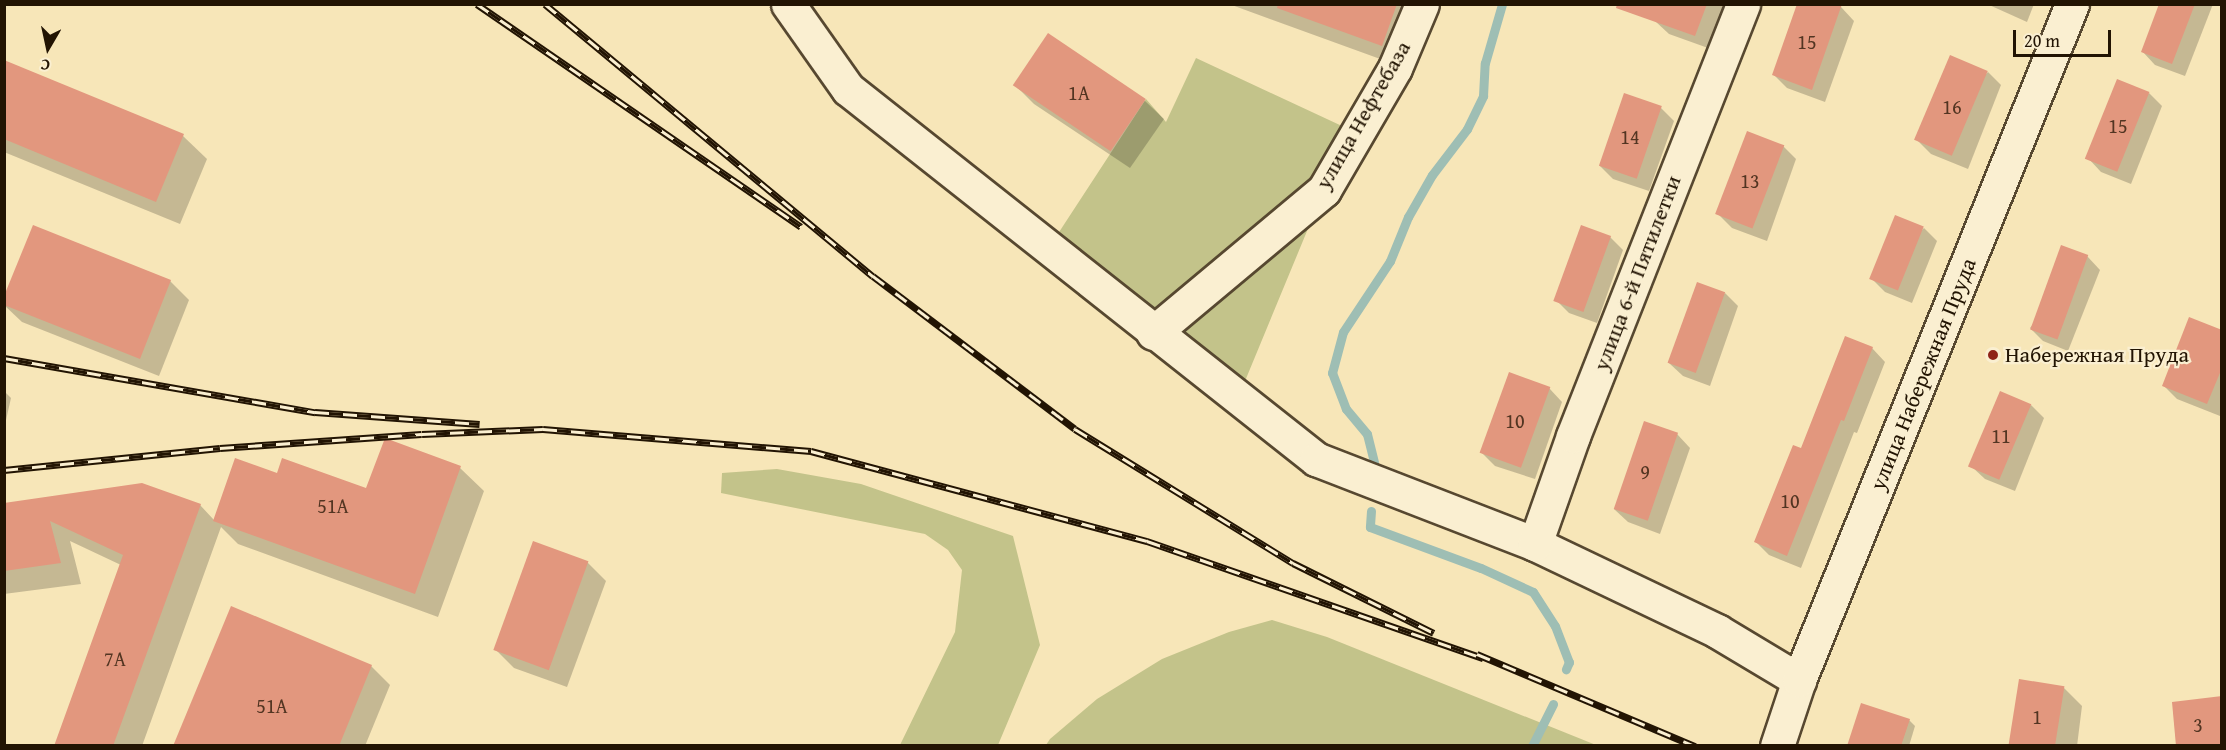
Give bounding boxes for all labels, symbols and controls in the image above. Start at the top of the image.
north arrow [18,18,78,78]
scale bar [2016,18,2114,56]
text: 20 m [2024,27,2060,54]
house number: 15 [1797,29,1817,53]
street label: улица Нефтебаза [1310,36,1416,194]
text: С [39,53,52,78]
house number: 1А [1068,80,1090,104]
house number: 16 [1942,94,1962,118]
house number: 15 [2108,113,2128,137]
house number: 14 [1620,124,1640,148]
house number: 13 [1740,168,1760,192]
street label: улица 6-й Пятилетки [1588,172,1686,374]
street label: улица Набережная Пруда [1864,254,1982,494]
place label: Набережная Пруда [2005,342,2189,368]
marker: Набережная Пруда [1986,348,2000,362]
house number: 10 [1505,408,1525,432]
house number: 11 [1991,423,2011,447]
house number: 9 [1640,459,1650,483]
house number: 10 [1780,488,1800,512]
house number: 51А [317,493,349,517]
house number: 7А [104,646,126,670]
house number: 51А [256,693,288,717]
house number: 1 [2032,704,2042,728]
house number: 3 [2193,712,2203,736]

